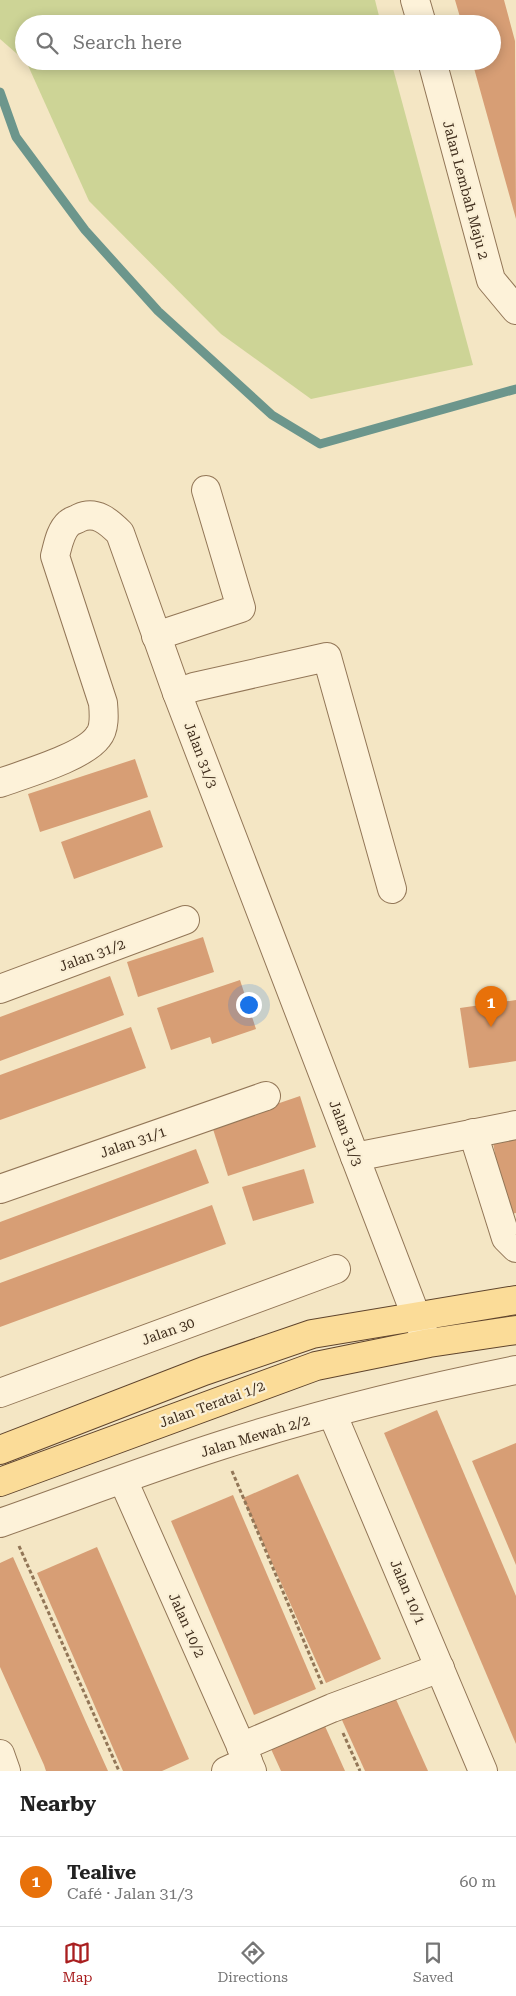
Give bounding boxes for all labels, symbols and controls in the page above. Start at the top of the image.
search box [15,15,501,70]
icon: search [33,29,61,57]
text: Search here [73,31,182,54]
street label: Jalan Lembah Maju 2 [440,119,492,261]
street label: Jalan 31/3 [181,720,221,790]
street label: Jalan 31/2 [57,936,127,974]
pin: 1 [475,986,507,1027]
your location [236,992,262,1018]
street label: Jalan 31/3 [326,1098,366,1168]
street label: Jalan 31/1 [98,1123,168,1161]
street label: Jalan 30 [139,1314,197,1348]
street label: Jalan Teratai 1/2 [157,1377,267,1431]
street label: Jalan Mewah 2/2 [198,1412,312,1460]
street label: Jalan 10/1 [387,1557,429,1627]
street label: Jalan 10/2 [166,1590,208,1660]
text: Nearby [20,1792,96,1816]
text: Tealive [67,1861,136,1884]
text: 1 [32,1872,40,1891]
text: 60 m [459,1872,496,1891]
text: Café · Jalan 31/3 [67,1884,193,1903]
tab: Map [63,1939,92,1985]
tab: Directions [217,1939,288,1985]
tab: Saved [413,1939,454,1985]

